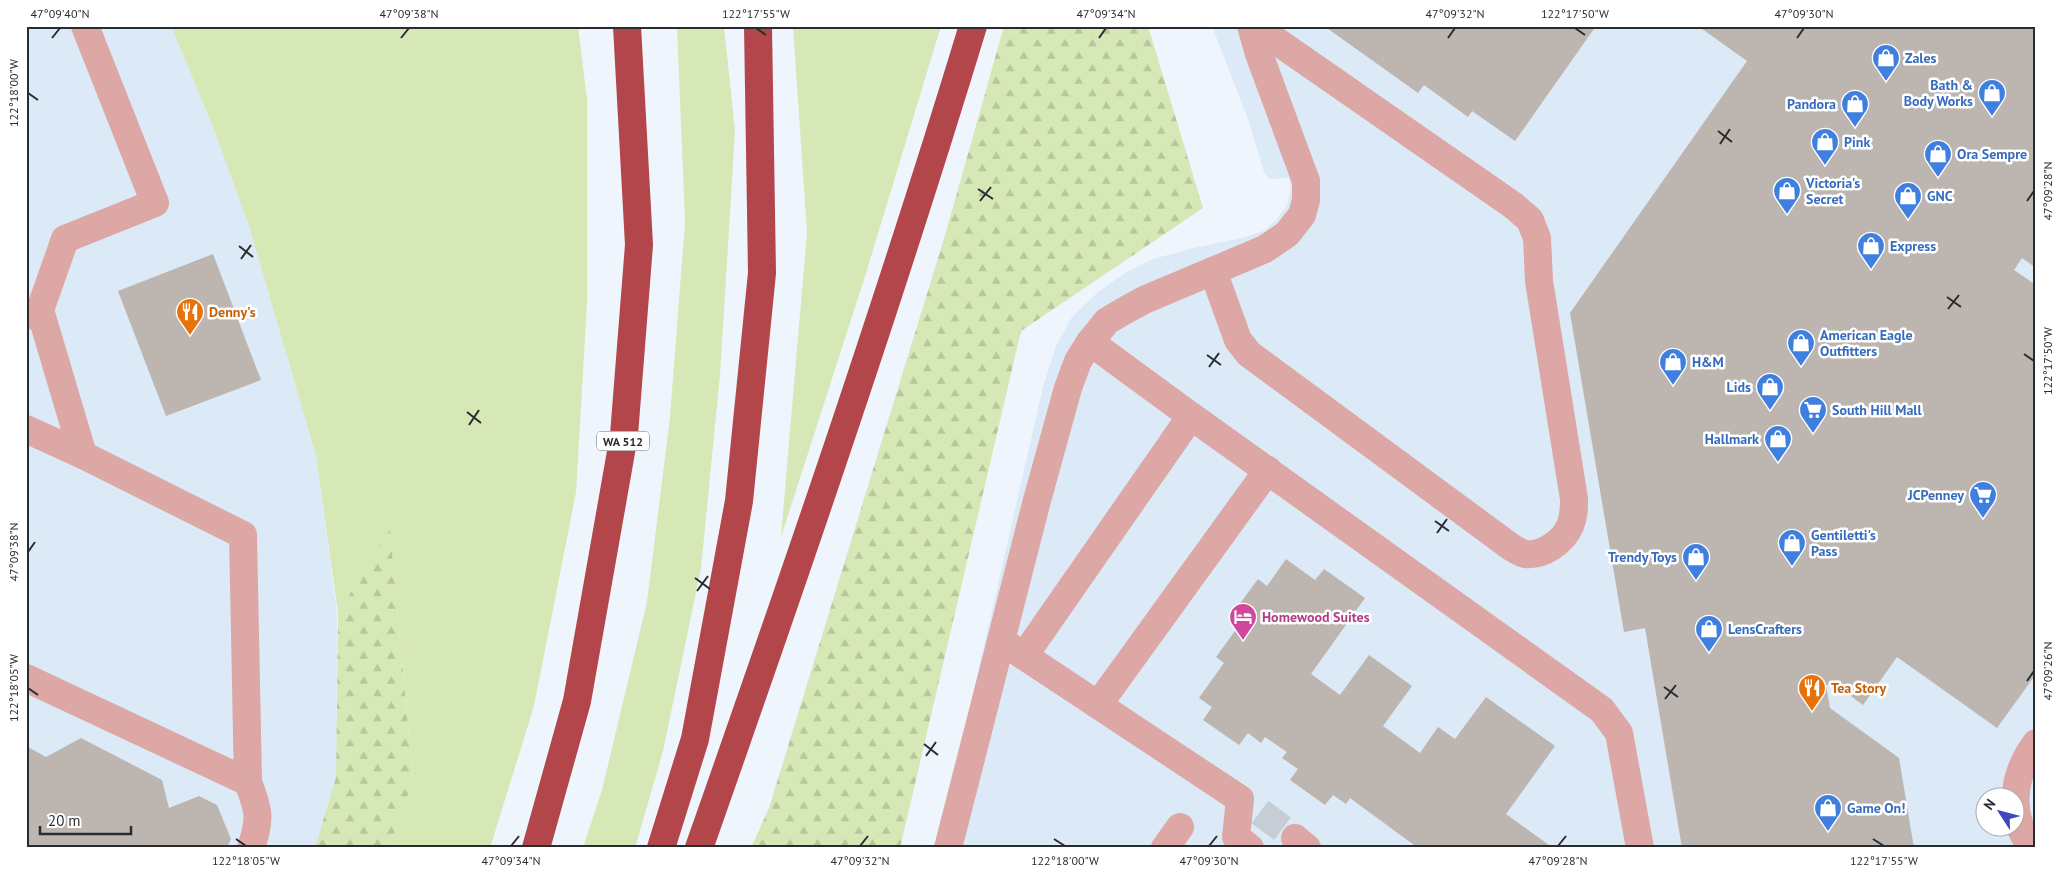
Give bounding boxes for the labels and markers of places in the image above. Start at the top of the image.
shop icon: Zales [1871,43,1901,82]
place label: Zales [1905,49,1937,67]
place label: Bath & Body Works [1904,76,1973,110]
shop icon: Bath & Body Works [1977,78,2007,117]
shop icon: Pandora [1840,89,1870,128]
place label: Pandora [1787,95,1836,113]
shop icon: Pink [1810,127,1840,166]
place label: Pink [1844,133,1870,151]
shop icon: Ora Sempre [1923,139,1953,178]
place label: Ora Sempre [1957,145,2027,163]
place label: Victoria's Secret [1805,174,1860,208]
shop icon: Victoria's Secret [1772,176,1802,215]
shop icon: GNC [1893,181,1923,220]
place label: GNC [1927,187,1953,205]
shop icon: Express [1856,231,1886,270]
place label: Express [1890,237,1936,255]
restaurant icon: Denny's [175,297,205,336]
place label: Denny's [209,303,256,321]
place label: American Eagle Outfitters [1820,326,1913,360]
shop icon: American Eagle Outfitters [1786,328,1816,367]
shop icon: H&M [1658,347,1688,386]
place label: H&M [1692,353,1724,371]
shop icon: Lids [1755,372,1785,411]
place label: Lids [1727,378,1751,396]
supermarket icon: South Hill Mall [1798,395,1828,434]
place label: South Hill Mall [1832,401,1922,419]
shop icon: Hallmark [1763,424,1793,463]
place label: Hallmark [1705,430,1759,448]
supermarket icon: JCPenney [1968,480,1998,519]
place label: JCPenney [1907,486,1964,504]
place label: Gentiletti's Pass [1811,526,1876,560]
shop icon: Gentiletti's Pass [1777,528,1807,567]
shop icon: Trendy Toys [1681,542,1711,581]
place label: Trendy Toys [1608,548,1677,566]
hotel icon: Homewood Suites [1228,602,1258,641]
place label: Homewood Suites [1262,608,1370,626]
shop icon: LensCrafters [1694,614,1724,653]
place label: LensCrafters [1728,620,1802,638]
restaurant icon: Tea Story [1797,673,1827,712]
place label: Tea Story [1831,679,1886,697]
shop icon: Game On! [1813,793,1843,832]
place label: Game On! [1847,799,1905,817]

